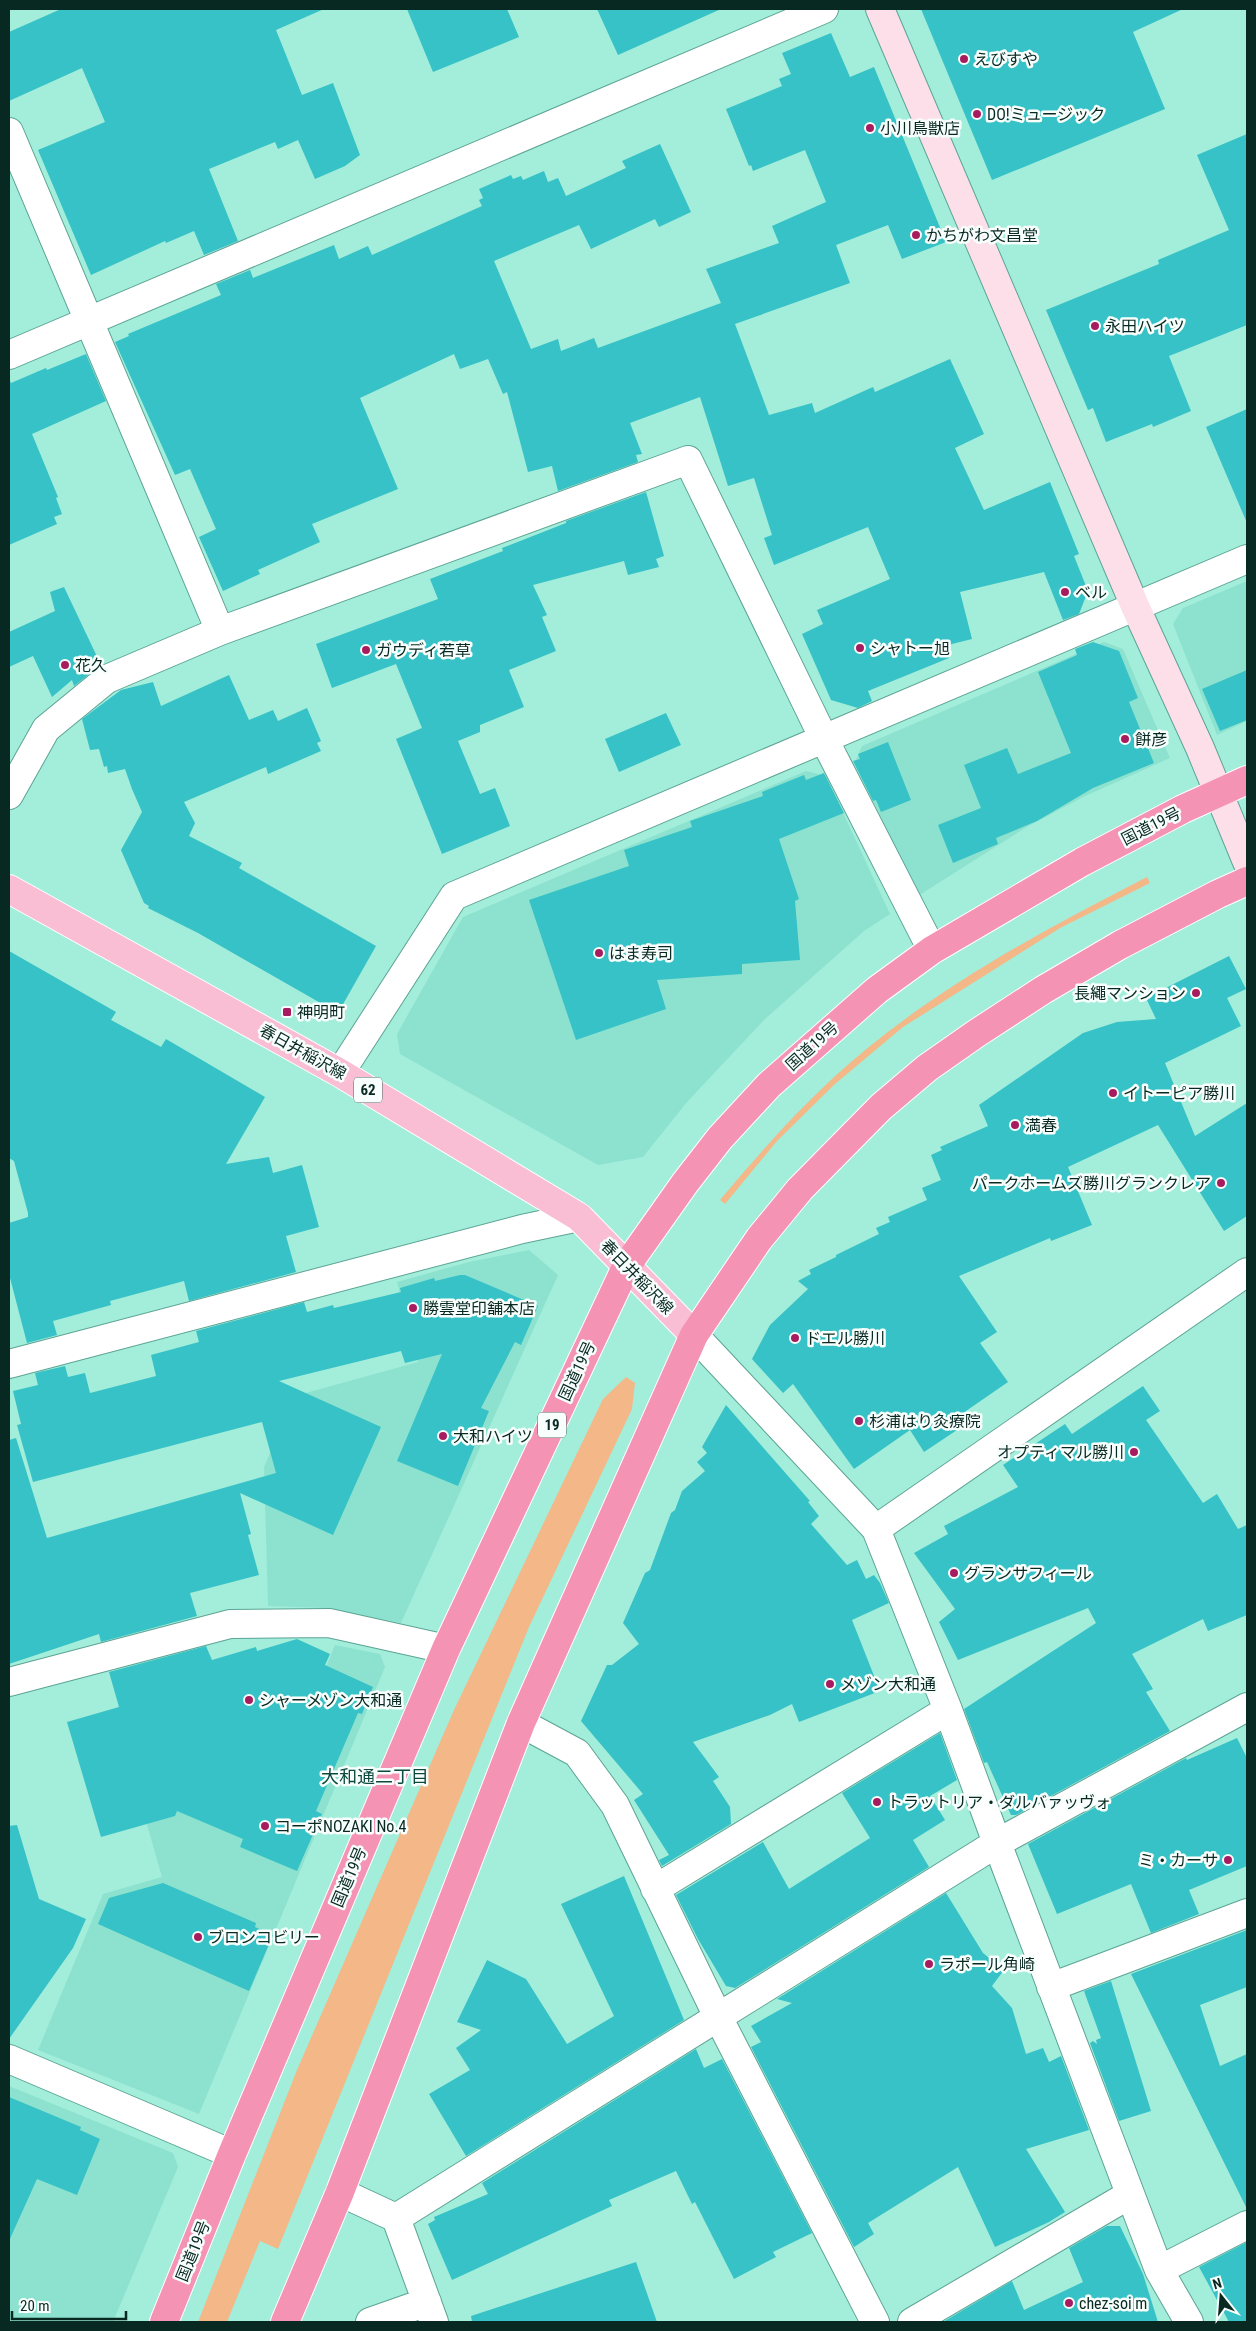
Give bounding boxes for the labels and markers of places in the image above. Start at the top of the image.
place label: えびすや [974,50,1038,69]
marker: えびすや [958,53,970,65]
place label: DO!ミュージック [987,105,1105,124]
marker: DO!ミュージック [971,108,983,120]
place label: 小川鳥獣店 [880,119,960,138]
marker: 小川鳥獣店 [864,122,876,134]
place label: かちがわ文昌堂 [926,226,1038,245]
marker: かちがわ文昌堂 [910,229,922,241]
place label: 永田ハイツ [1105,317,1185,336]
marker: 永田ハイツ [1089,320,1101,332]
place label: ベル [1075,583,1107,602]
marker: ベル [1059,586,1071,598]
place label: シャトー旭 [870,639,950,658]
place label: ガウディ若草 [376,641,471,660]
marker: シャトー旭 [854,642,866,654]
marker: ガウディ若草 [360,644,372,656]
place label: 花久 [75,656,107,675]
marker: 花久 [59,659,71,671]
place label: 餅彦 [1135,730,1167,749]
marker: 餅彦 [1119,733,1131,745]
place label: はま寿司 [609,944,673,963]
marker: はま寿司 [593,947,605,959]
place label: 長繩マンション [1074,984,1186,1003]
marker: 長繩マンション [1190,987,1202,999]
place label: 神明町 [297,1003,345,1022]
marker: 神明町 [281,1006,293,1018]
place label: イトーピア勝川 [1123,1084,1235,1103]
marker: イトーピア勝川 [1107,1087,1119,1099]
place label: 満春 [1025,1116,1057,1135]
marker: 満春 [1009,1119,1021,1131]
place label: パークホームズ勝川グランクレア [971,1174,1211,1193]
marker: パークホームズ勝川グランクレア [1215,1177,1227,1189]
place label: 勝雲堂印舗本店 [423,1299,535,1318]
marker: 勝雲堂印舗本店 [407,1302,419,1314]
place label: ドエル勝川 [805,1329,885,1348]
marker: ドエル勝川 [789,1332,801,1344]
place label: 杉浦はり灸療院 [869,1412,981,1431]
marker: 杉浦はり灸療院 [853,1415,865,1427]
place label: 大和ハイツ [453,1427,533,1446]
marker: 大和ハイツ [437,1430,449,1442]
place label: オプティマル勝川 [997,1443,1124,1462]
marker: オプティマル勝川 [1128,1446,1140,1458]
place label: グランサフィール [964,1564,1092,1583]
marker: グランサフィール [948,1567,960,1579]
place label: メゾン大和通 [840,1675,936,1694]
marker: メゾン大和通 [824,1678,836,1690]
place label: シャーメゾン大和通 [259,1691,402,1710]
marker: シャーメゾン大和通 [243,1694,255,1706]
place label: トラットリア・ダルバァッヴォ [887,1793,1111,1812]
marker: トラットリア・ダルバァッヴォ [871,1796,883,1808]
place label: コーポNOZAKI No.4 [275,1817,407,1836]
marker: コーポNOZAKI No.4 [259,1820,271,1832]
place label: ミ・カーサ [1138,1851,1218,1870]
marker: ミ・カーサ [1222,1854,1234,1866]
place label: ブロンコビリー [208,1928,320,1947]
marker: ブロンコビリー [192,1931,204,1943]
place label: ラポール角崎 [939,1955,1035,1974]
marker: ラポール角崎 [923,1958,935,1970]
place label: chez-soi m [1079,2294,1147,2313]
marker: chez-soi m [1063,2297,1075,2309]

